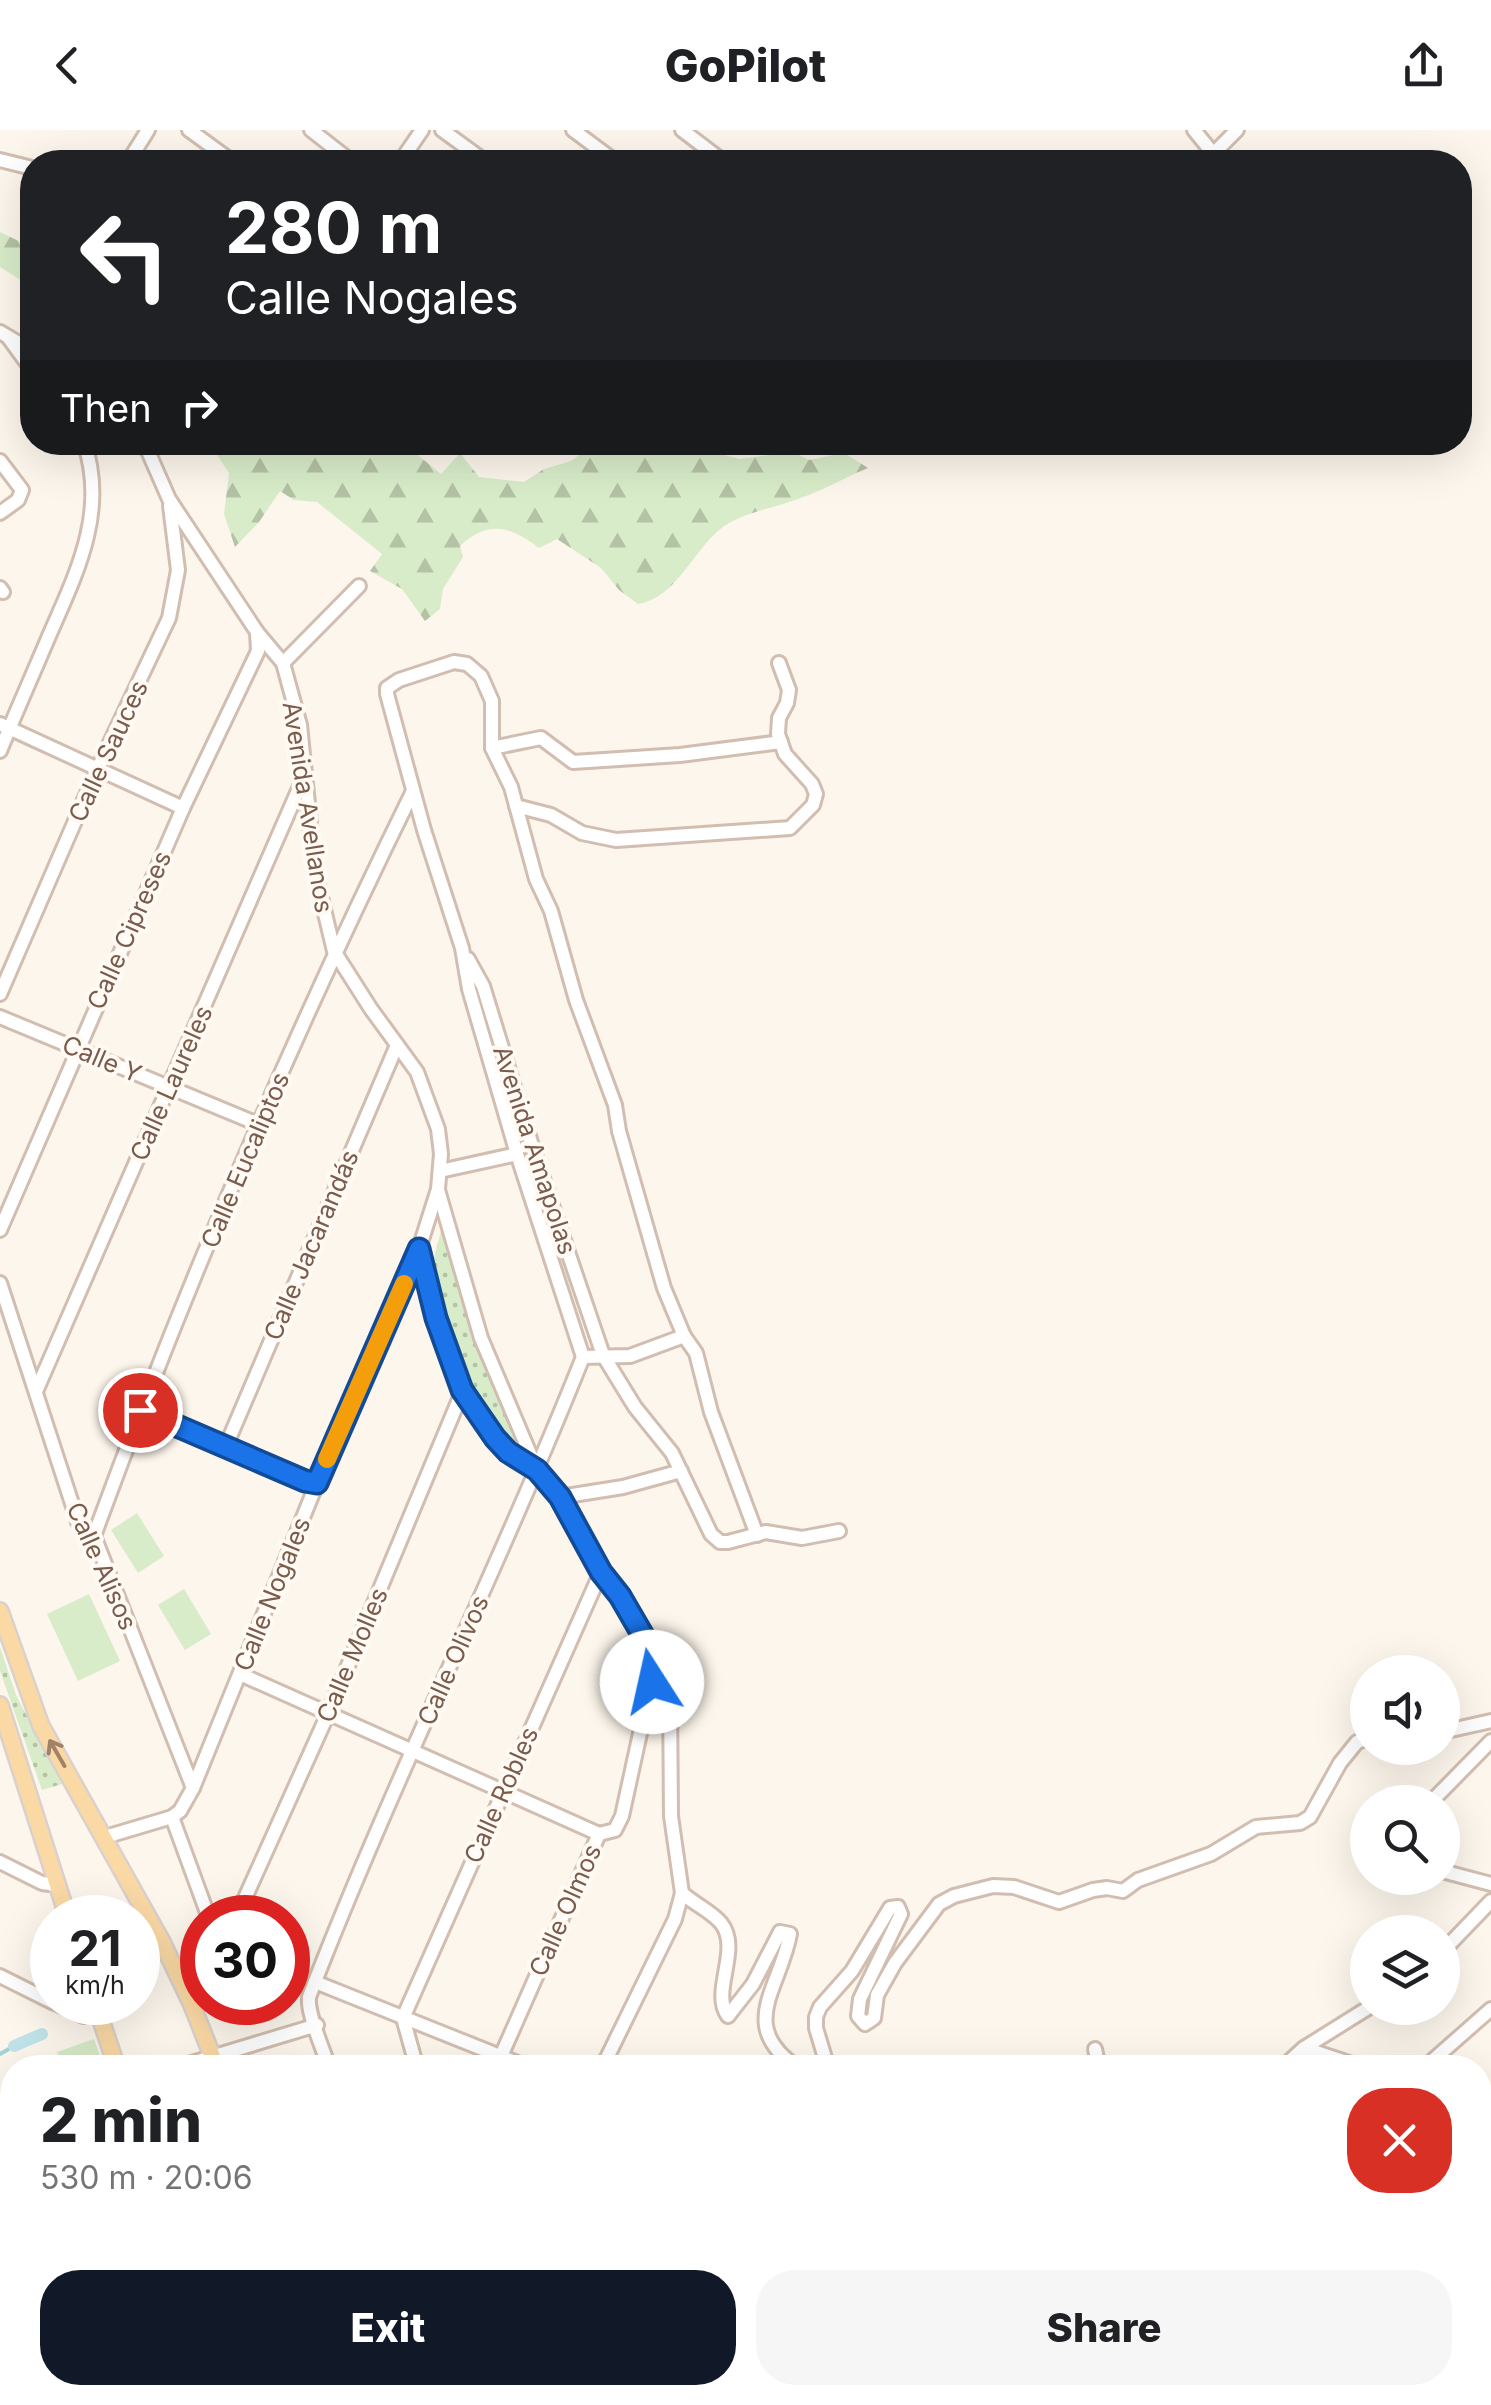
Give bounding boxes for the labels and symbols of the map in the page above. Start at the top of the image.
street label: Calle Sauces [62,675,154,827]
street label: Avenida Avellanos [276,699,340,915]
street label: Calle Cipreses [81,846,177,1014]
street label: Calle Laureles [123,1001,219,1165]
street label: Calle Y [58,1029,146,1089]
street label: Avenida Amapolas [487,1042,583,1258]
street label: Calle Eucaliptos [194,1068,296,1252]
street label: Calle Jacarandás [257,1145,365,1345]
pin [98,1368,183,1453]
street label: Calle Alisos [60,1497,144,1635]
street label: Calle Nogales [228,1513,316,1675]
street label: Calle Molles [310,1583,394,1727]
street label: Calle Olivos [411,1590,495,1730]
position arrow [600,1630,704,1734]
street label: Calle Robles [458,1722,544,1868]
one-way arrow [46,1739,66,1768]
street label: Calle Olmos [523,1839,607,1981]
speed limit sign: 30 [180,1895,310,2025]

